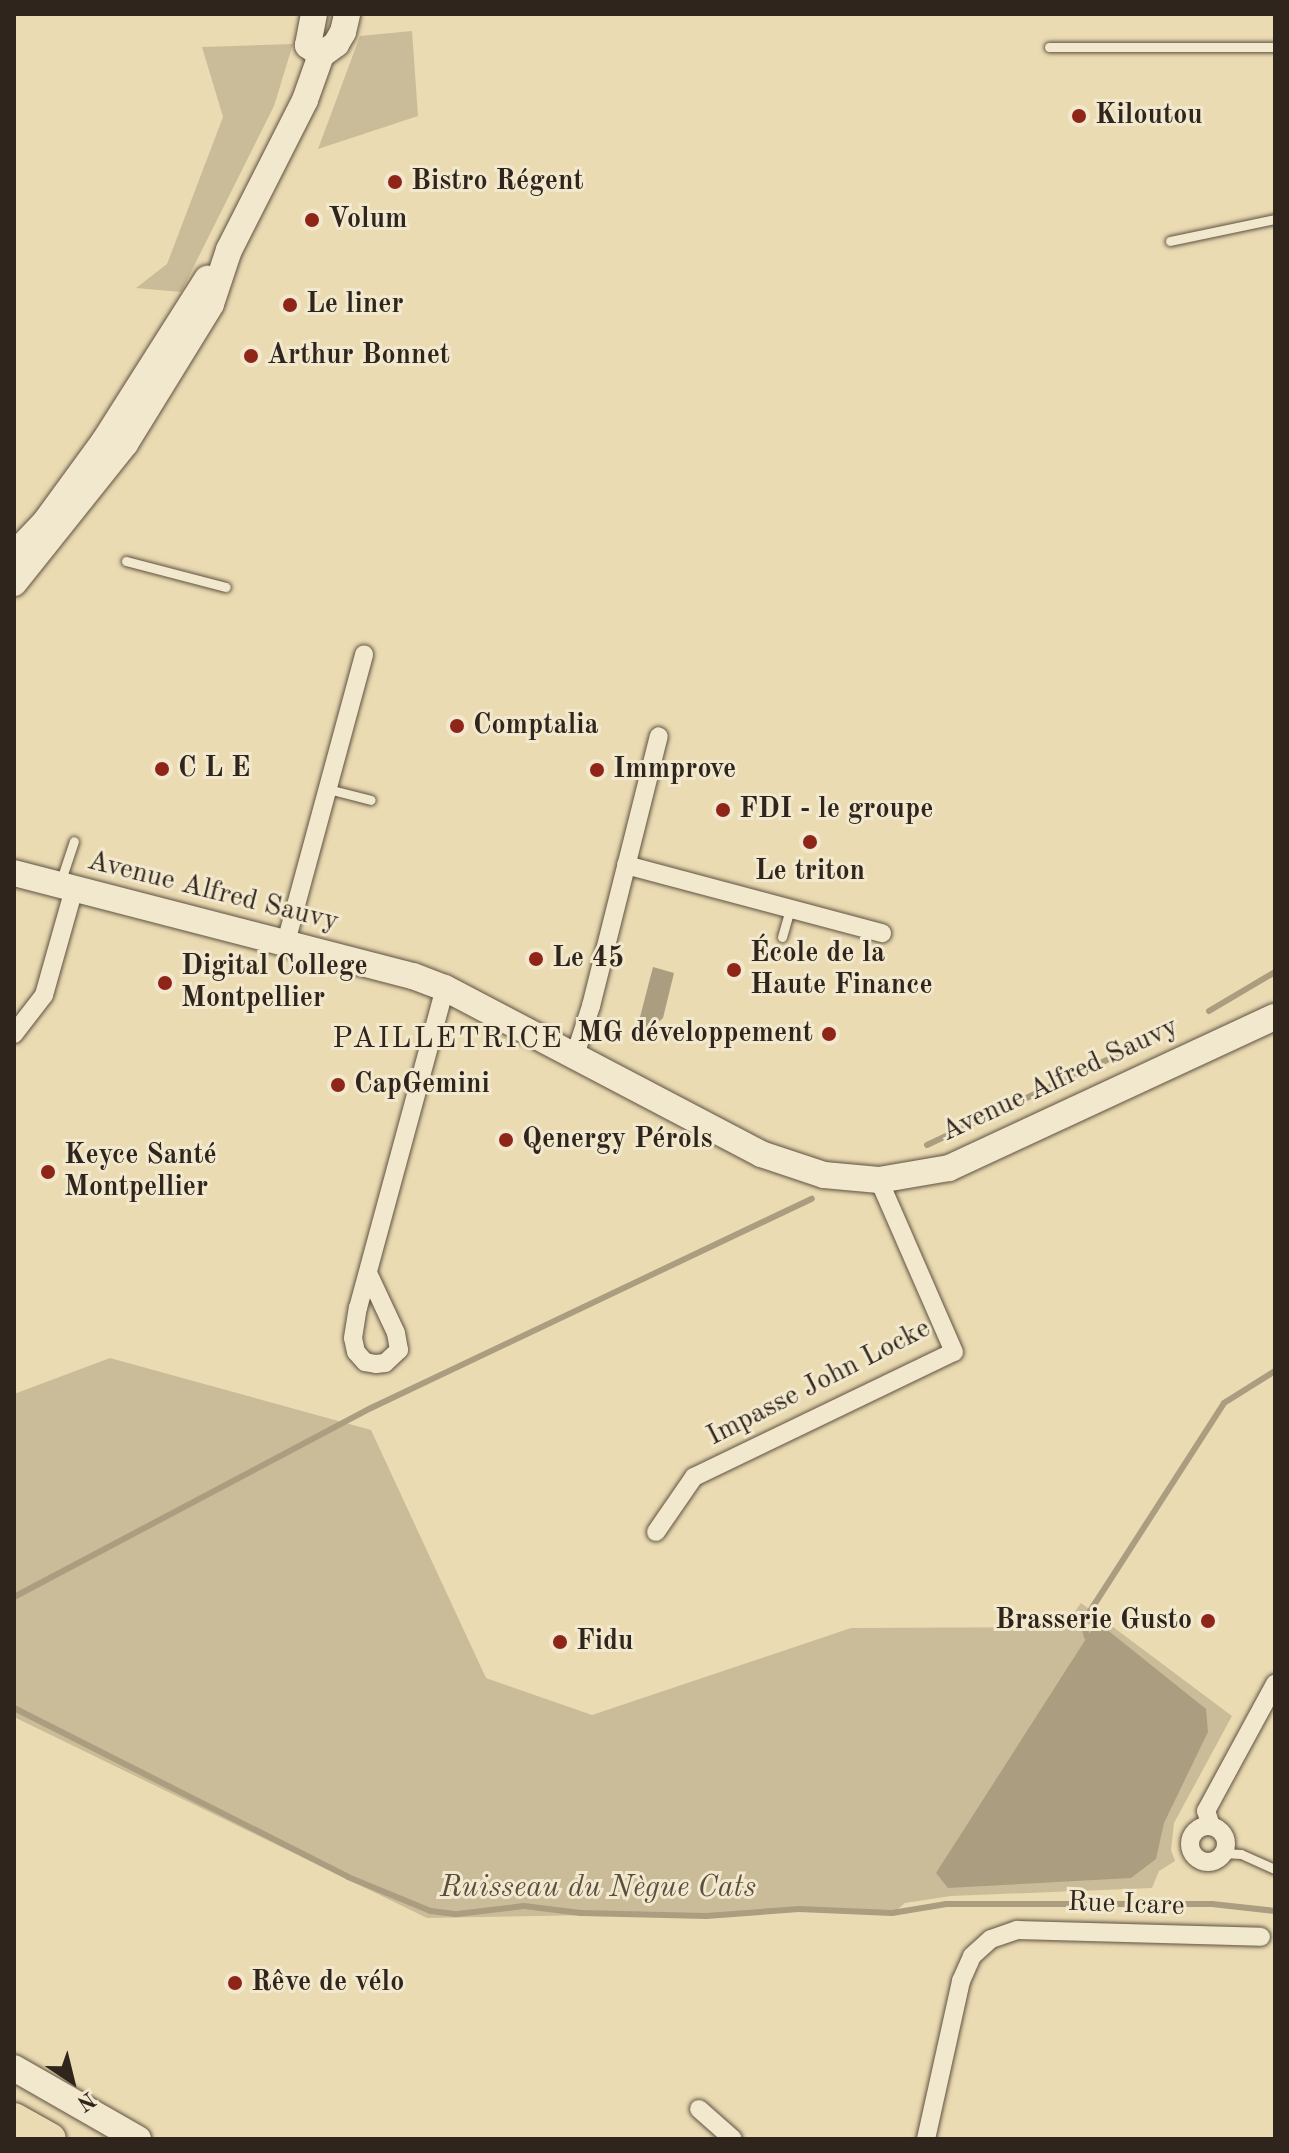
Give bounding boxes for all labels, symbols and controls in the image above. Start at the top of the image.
place label: Kiloutou [1095,99,1203,133]
marker: Kiloutou [1070,107,1088,125]
place label: Bistro Régent [411,165,584,199]
marker: Bistro Régent [386,173,404,191]
place label: Volum [328,203,407,237]
marker: Volum [303,211,321,229]
place label: Le liner [306,288,404,322]
marker: Le liner [281,296,299,314]
place label: Arthur Bonnet [267,339,450,373]
marker: Arthur Bonnet [242,347,260,365]
place label: Comptalia [473,709,599,743]
marker: Comptalia [448,717,466,735]
place label: C L E [178,752,250,786]
place label: Immprove [613,753,736,787]
marker: C L E [153,760,171,778]
marker: Immprove [588,761,606,779]
place label: FDI - le groupe [739,793,933,827]
marker: FDI - le groupe [714,801,732,819]
marker: Le triton [801,833,819,851]
street label: Avenue Alfred Sauvy [84,845,342,939]
place label: Le triton [755,855,865,889]
place label: École de la Haute Finance [750,937,933,1003]
place label: Le 45 [552,942,624,976]
place label: Digital College Montpellier [181,950,368,1016]
marker: Le 45 [527,950,545,968]
marker: École de la Haute Finance [725,961,743,979]
marker: Digital College Montpellier [156,974,174,992]
street label: Avenue Alfred Sauvy [936,1010,1184,1150]
place label: MG développement [578,1017,813,1051]
district label: PAILLETRICE [332,1021,564,1057]
marker: MG développement [820,1025,838,1043]
place label: CapGemini [354,1068,490,1102]
marker: CapGemini [329,1076,347,1094]
place label: Qenergy Pérols [522,1123,712,1157]
marker: Qenergy Pérols [497,1131,515,1149]
place label: Keyce Santé Montpellier [64,1139,217,1205]
marker: Keyce Santé Montpellier [39,1163,57,1181]
street label: Impasse John Locke [702,1312,936,1454]
place label: Brasserie Gusto [995,1604,1192,1638]
marker: Brasserie Gusto [1199,1612,1217,1630]
place label: Fidu [576,1625,634,1659]
marker: Fidu [551,1633,569,1651]
water label: Ruisseau du Nègue Cats [440,1870,756,1906]
street label: Rue Icare [1067,1886,1185,1924]
place label: Rêve de vélo [251,1966,404,2000]
marker: Rêve de vélo [226,1974,244,1992]
north arrow [32,2041,112,2121]
text: N [73,2087,99,2114]

